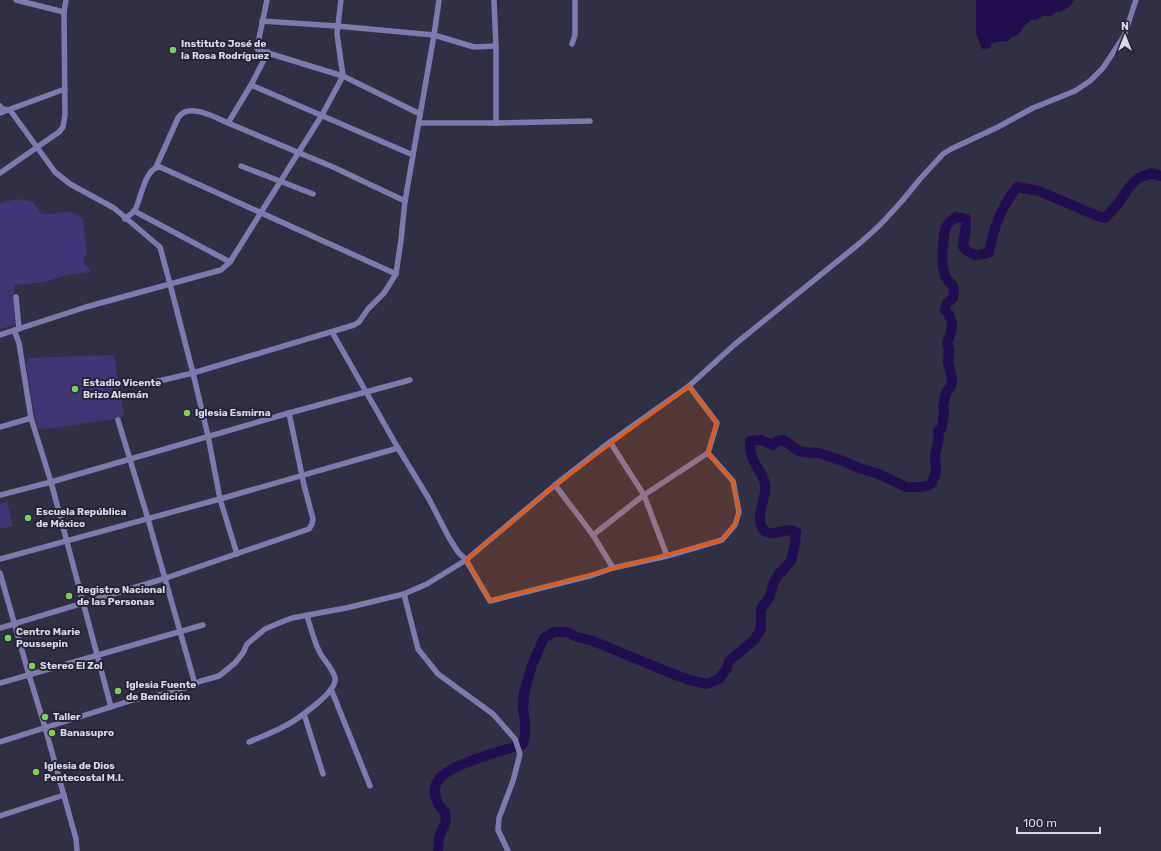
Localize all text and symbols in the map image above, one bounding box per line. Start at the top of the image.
north arrow [1105,16,1145,56]
text: N [1121,20,1129,33]
place label: Instituto José de la Rosa Rodríguez [181,38,270,62]
marker: Instituto José de la Rosa Rodríguez [168,45,178,55]
place label: Estadio Vicente Brizo Alemán [83,377,161,401]
marker: Estadio Vicente Brizo Alemán [70,384,80,394]
place label: Iglesia Esmirna [195,407,271,419]
marker: Iglesia Esmirna [182,408,192,418]
place label: Escuela República de México [36,506,126,530]
marker: Escuela República de México [23,513,33,523]
place label: Registro Nacional de las Personas [77,584,165,608]
marker: Registro Nacional de las Personas [64,591,74,601]
place label: Centro Marie Poussepin [16,626,80,650]
marker: Centro Marie Poussepin [3,633,13,643]
place label: Stereo El Zol [40,660,103,672]
marker: Stereo El Zol [27,661,37,671]
place label: Iglesia Fuente de Bendición [126,679,196,703]
marker: Iglesia Fuente de Bendición [113,686,123,696]
place label: Taller [53,711,81,723]
marker: Taller [40,712,50,722]
place label: Banasupro [60,727,114,739]
marker: Banasupro [47,728,57,738]
place label: Iglesia de Dios Pentecostal M.I. [44,760,124,784]
marker: Iglesia de Dios Pentecostal M.I. [31,767,41,777]
scale bar [1017,809,1100,835]
text: 100 m [1023,816,1057,830]

